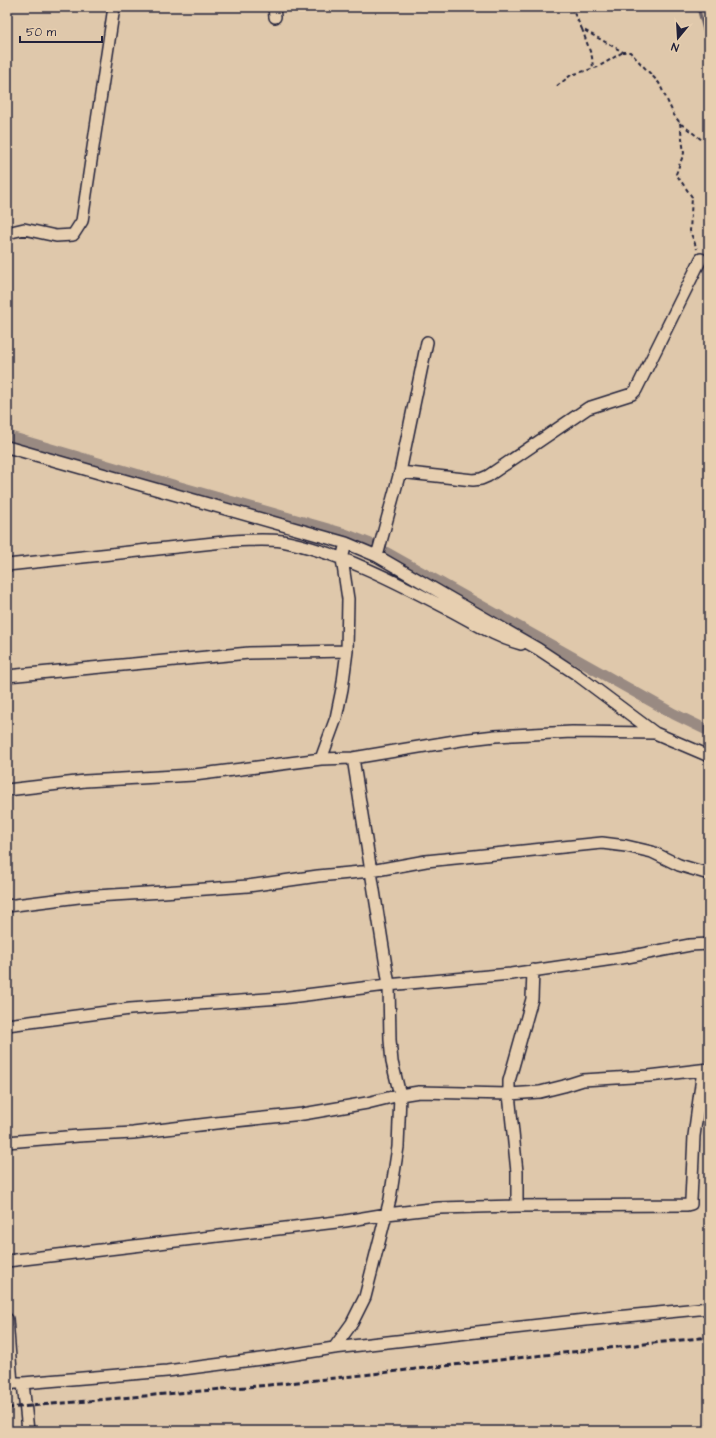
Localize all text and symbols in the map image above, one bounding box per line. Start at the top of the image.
scale bar [20,18,102,44]
north arrow [658,18,698,58]
text: 50 m [26,24,57,41]
text: N [669,39,681,55]

